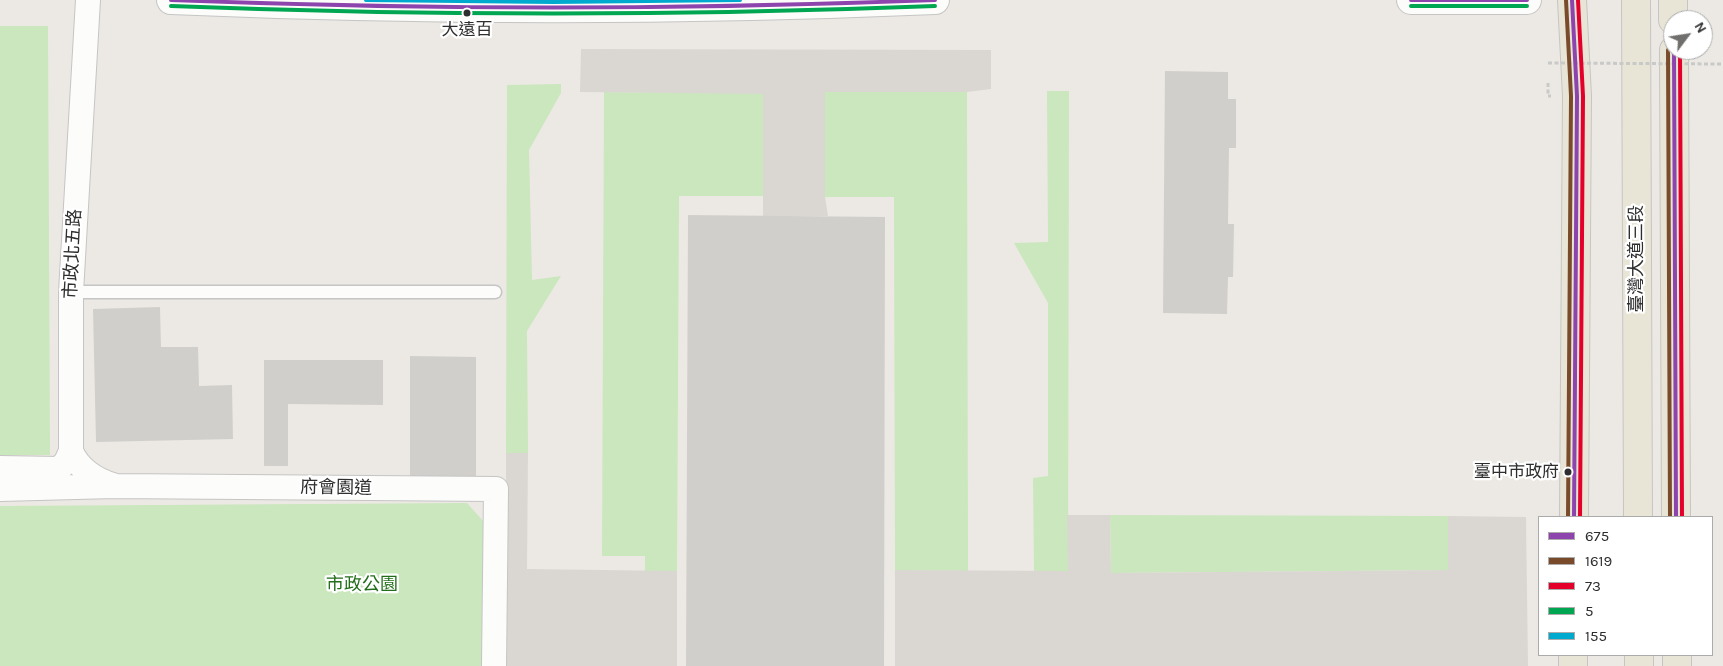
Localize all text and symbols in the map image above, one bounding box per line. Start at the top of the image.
marker: 大遠百 [462,8,472,18]
north arrow [1663,10,1713,60]
text: N [1691,19,1710,36]
place label: 大遠百 [442,20,492,40]
street label: 臺灣大道三段 [1626,205,1648,313]
street label: 市政北五路 [60,208,86,300]
place label: 臺中市政府 [1474,462,1559,482]
marker: 臺中市政府 [1563,467,1573,477]
street label: 府會園道 [300,477,372,499]
legend [1538,516,1713,656]
text: 675 [1585,527,1609,545]
text: 1619 [1585,552,1612,570]
park label: 市政公園 [326,574,398,596]
text: 73 [1585,577,1601,595]
text: 5 [1585,602,1593,620]
text: 155 [1585,627,1607,645]

